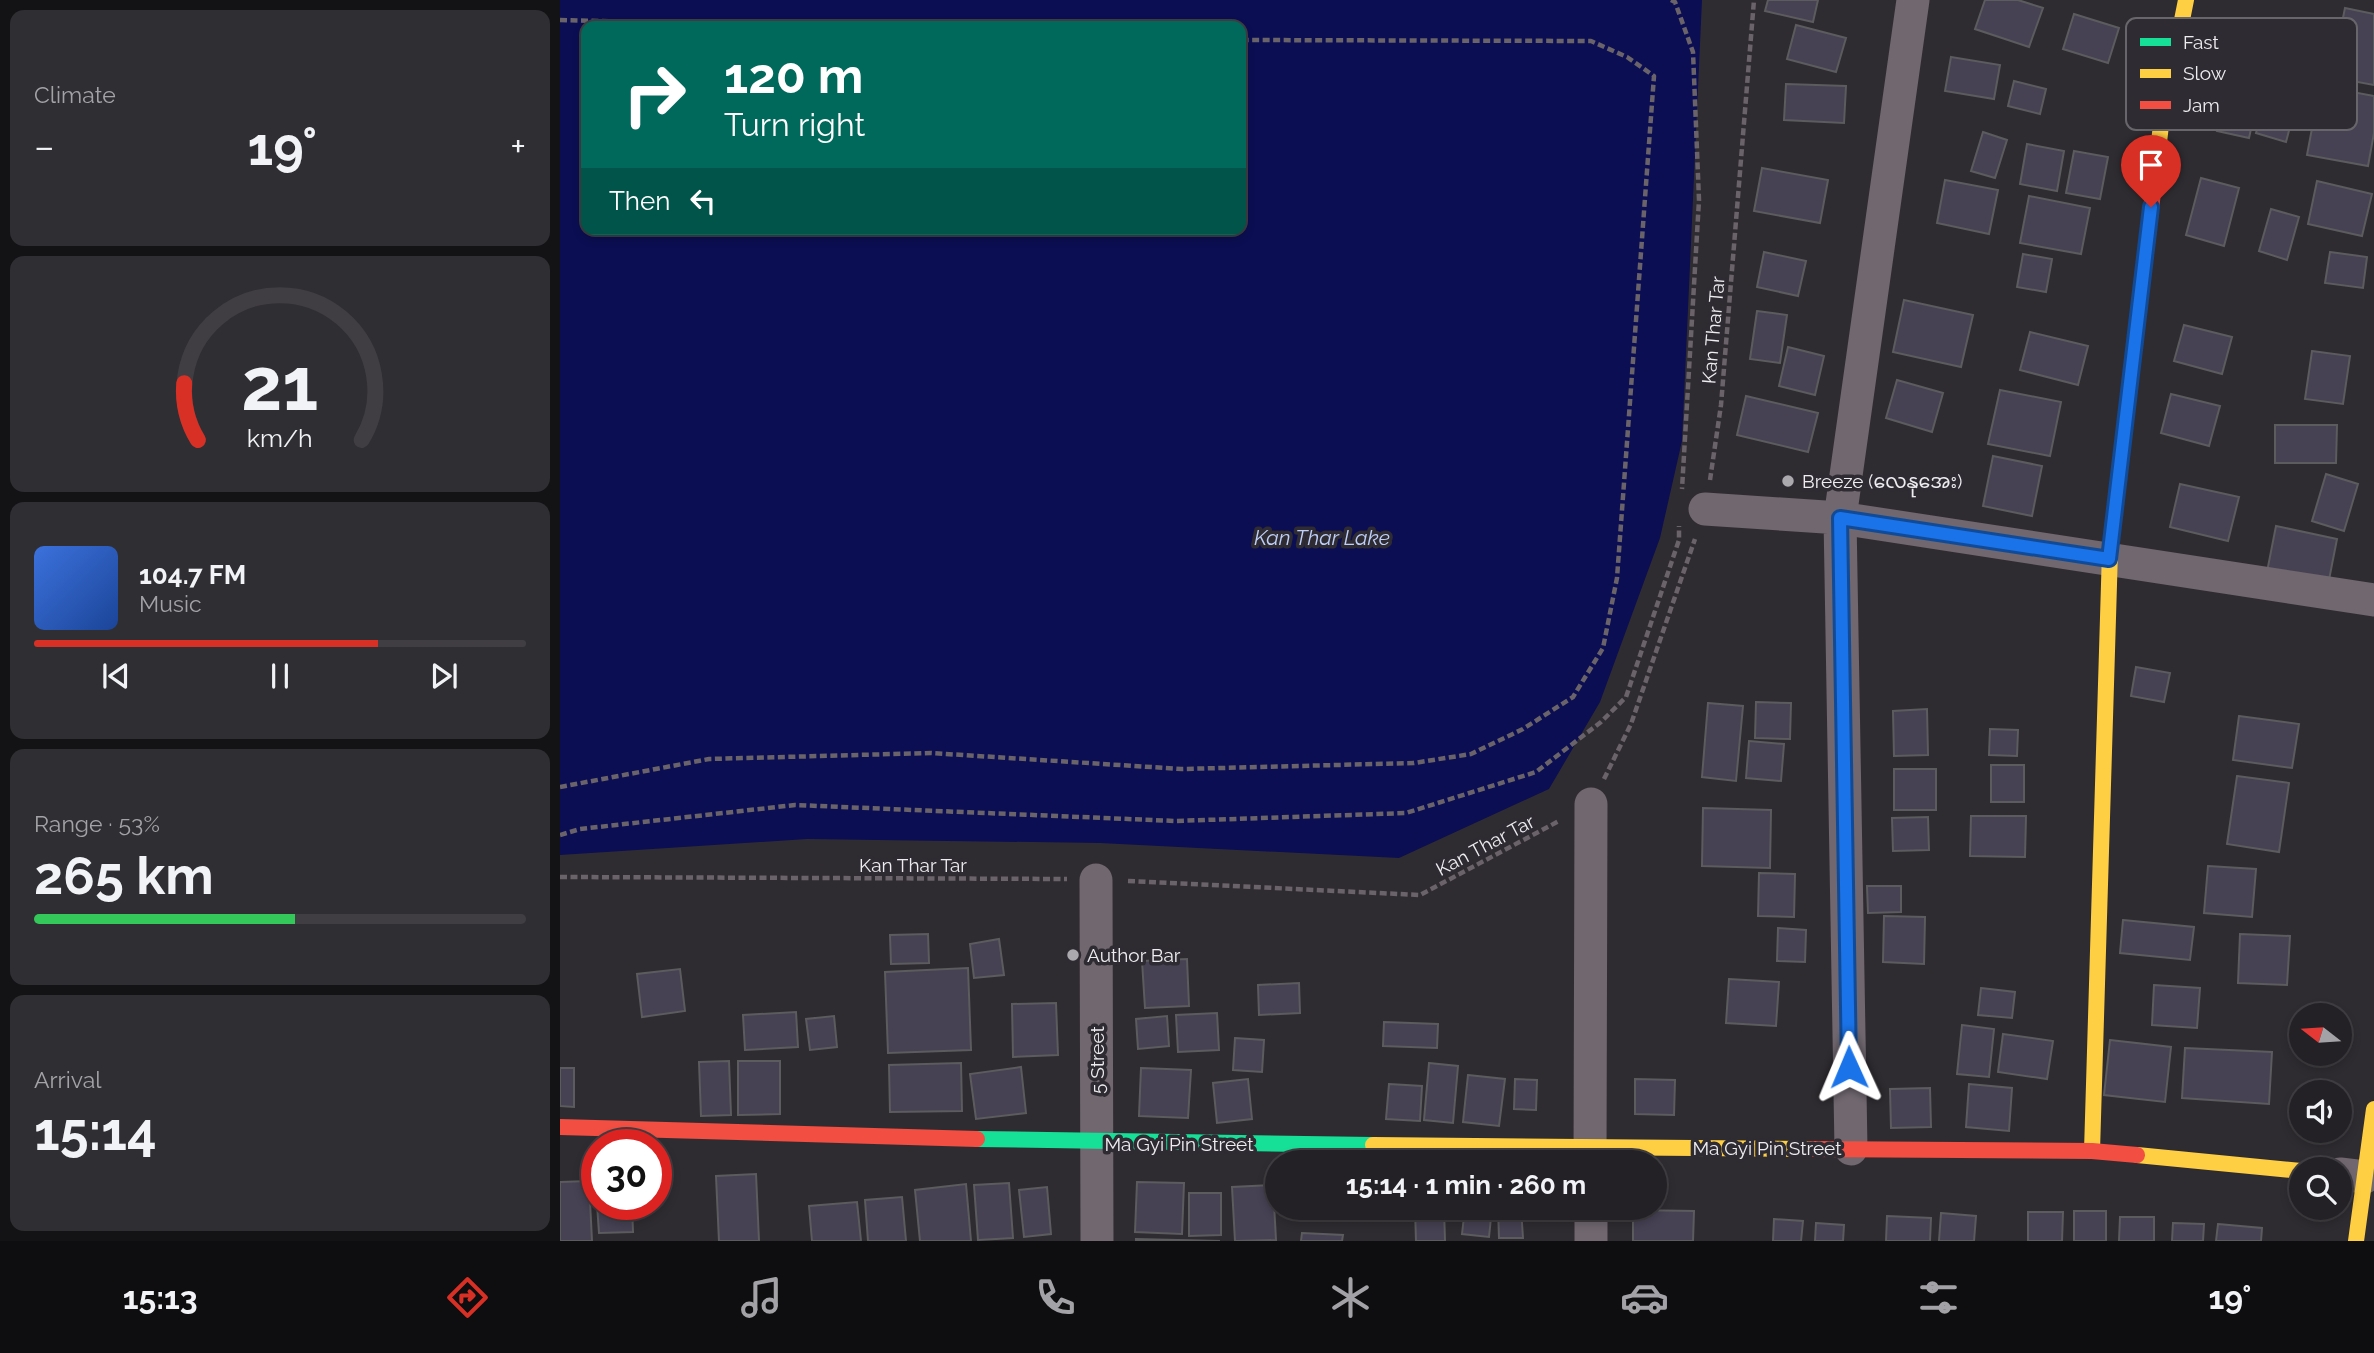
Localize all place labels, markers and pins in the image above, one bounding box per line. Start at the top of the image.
pin [2121,135,2181,207]
place label: Breeze (လေနုအေး) [1802,470,1962,498]
marker: Breeze (လေနုအေး) [1780,473,1796,489]
place label: Author Bar [1087,944,1181,966]
marker: Author Bar [1065,947,1081,963]

